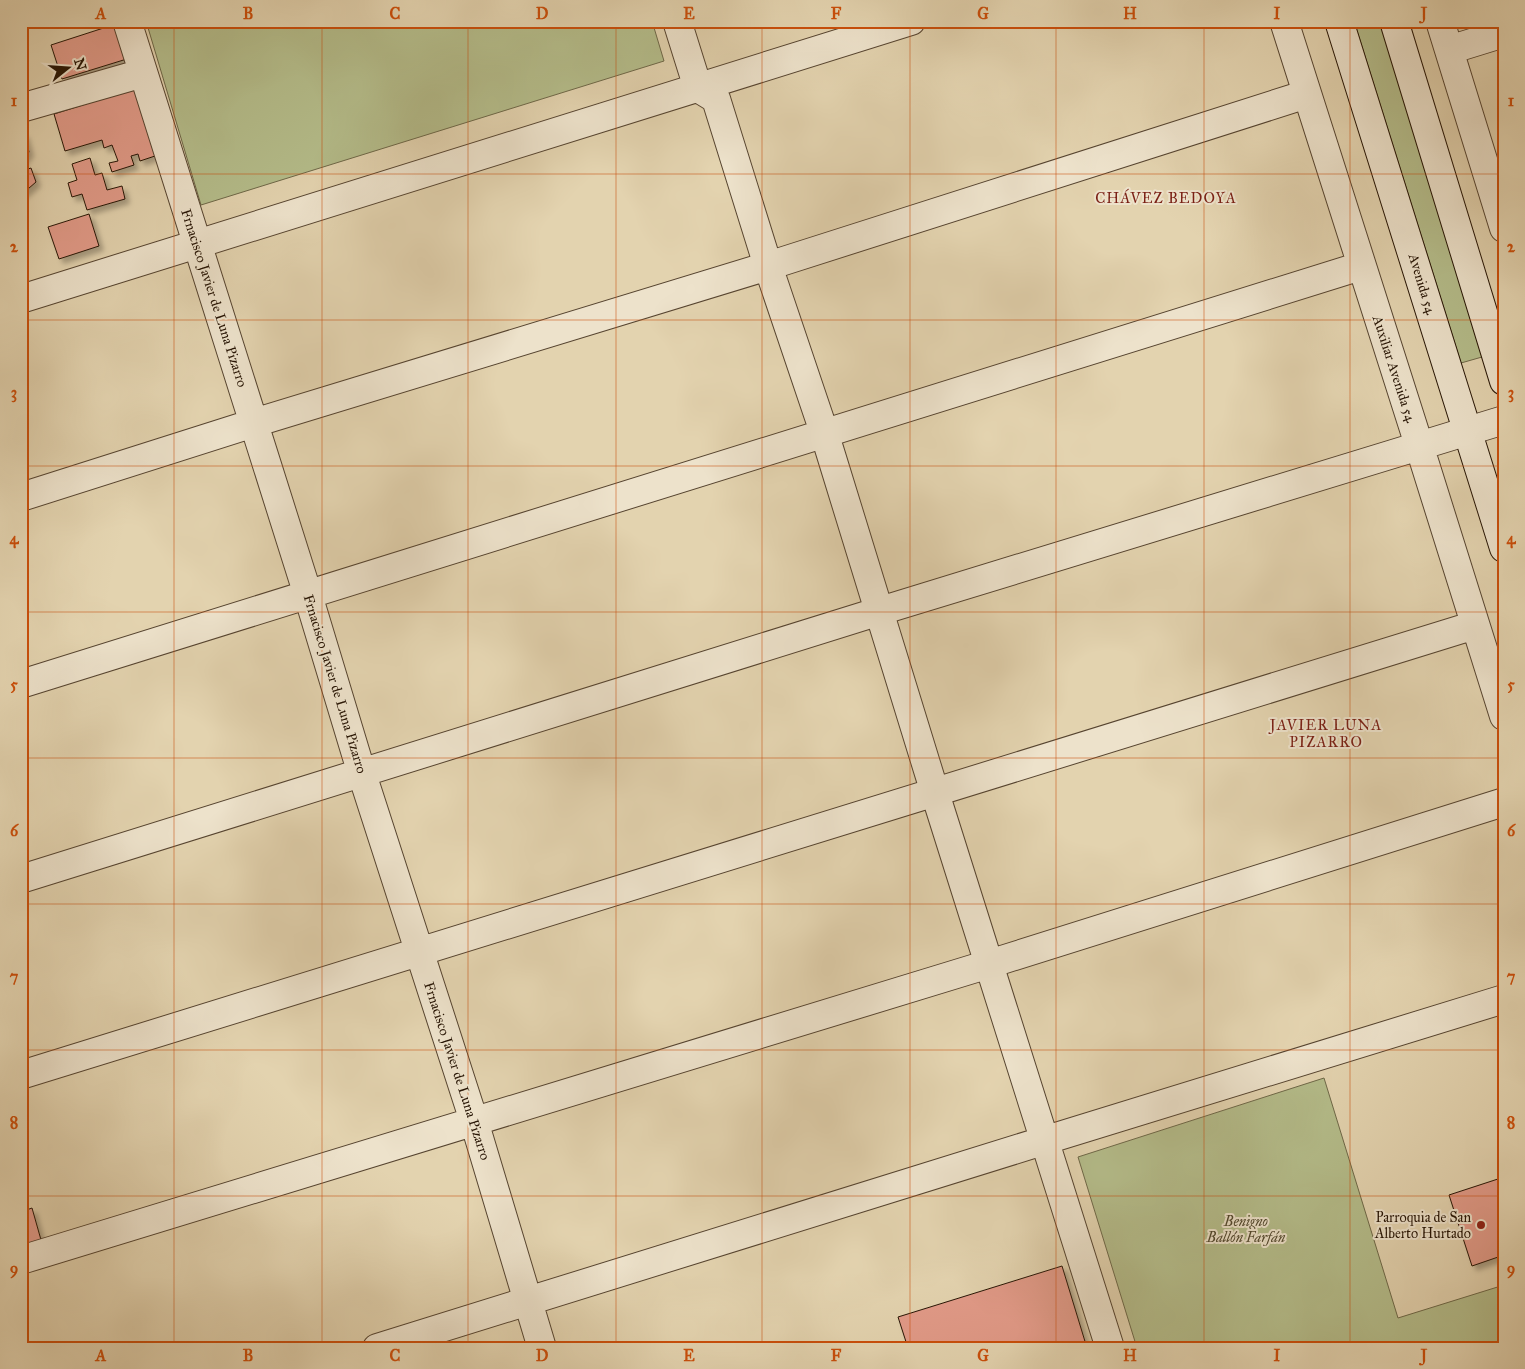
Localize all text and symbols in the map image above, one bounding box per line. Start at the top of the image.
text: A [95,4,107,23]
text: B [243,4,253,23]
text: C [390,4,401,23]
text: D [536,4,549,23]
text: E [683,4,695,23]
text: F [831,4,842,23]
text: G [977,4,989,23]
text: H [1123,4,1137,23]
text: I [1274,4,1281,23]
text: J [1419,4,1428,24]
north arrow [42,42,92,92]
text: N [70,56,90,73]
text: 1 [11,91,18,110]
text: 1 [1508,91,1515,110]
district label: CHÁVEZ BEDOYA [1095,188,1237,207]
street label: Frnacisco Javier de Luna Pizarro [176,207,251,390]
text: 2 [10,237,19,256]
text: 2 [1507,237,1516,256]
street label: Avenida 54 [1404,251,1440,318]
street label: Auxiliar Avenida 54 [1368,313,1420,426]
text: 3 [11,383,17,403]
text: 3 [1508,383,1514,403]
text: 4 [10,529,20,549]
text: 4 [1507,529,1517,549]
street label: Frnacisco Javier de Luna Pizarro [299,592,370,776]
text: 5 [10,675,18,694]
text: 5 [1507,675,1515,694]
district label: JAVIER LUNA PIZARRO [1268,716,1382,751]
text: 6 [10,821,19,840]
text: 6 [1507,821,1516,840]
text: 7 [10,967,19,986]
text: 7 [1507,967,1516,986]
street label: Frnacisco Javier de Luna Pizarro [419,980,494,1163]
text: 8 [10,1113,18,1132]
text: 8 [1507,1113,1515,1132]
place label: Parroquia de San Alberto Hurtado [1374,1209,1471,1242]
park label: Benigno Ballón Farfán [1206,1213,1286,1246]
marker: Parroquia de San Alberto Hurtado [1475,1219,1487,1231]
text: 9 [10,1259,18,1279]
text: 9 [1507,1259,1515,1279]
text: A [95,1346,107,1365]
text: B [243,1346,253,1365]
text: C [390,1346,401,1365]
text: D [536,1346,549,1365]
text: E [683,1346,695,1365]
text: F [831,1346,842,1365]
text: G [977,1346,989,1365]
text: H [1123,1346,1137,1365]
text: I [1274,1346,1281,1365]
text: J [1419,1346,1428,1366]

